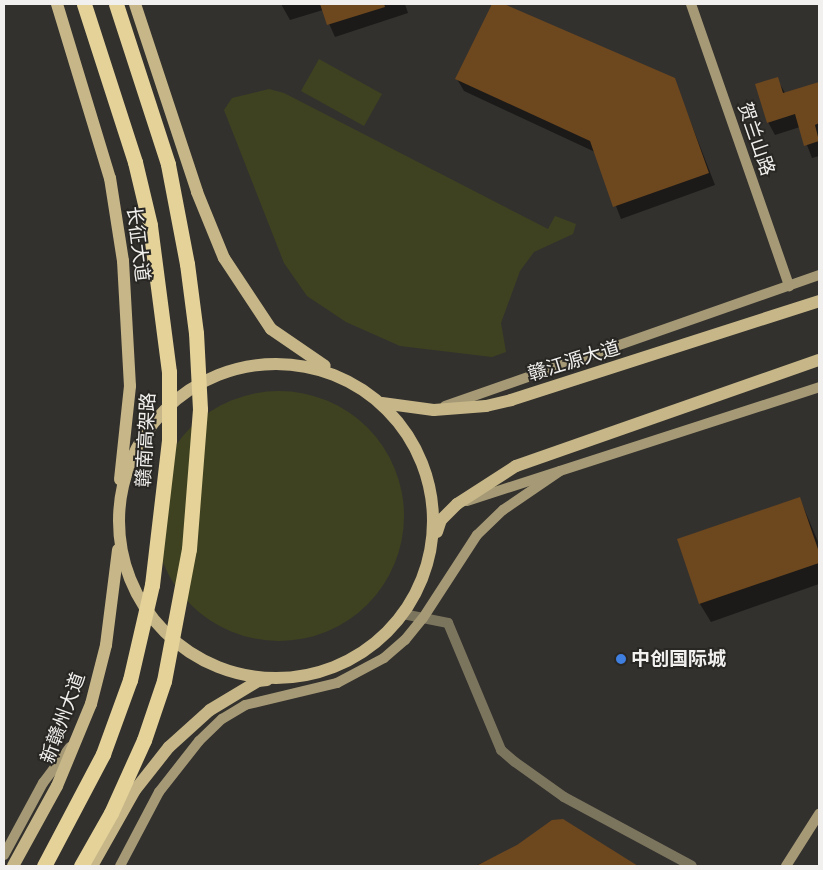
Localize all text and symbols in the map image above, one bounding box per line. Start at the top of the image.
street label: 贺兰山路 [733,99,779,179]
street label: 长征大道 [122,205,154,283]
street label: 赣江源大道 [525,336,623,386]
street label: 赣南高架路 [132,392,160,488]
place label: 中创国际城 [631,648,726,670]
marker: 中创国际城 [615,653,627,665]
street label: 新赣州大道 [36,669,90,767]

